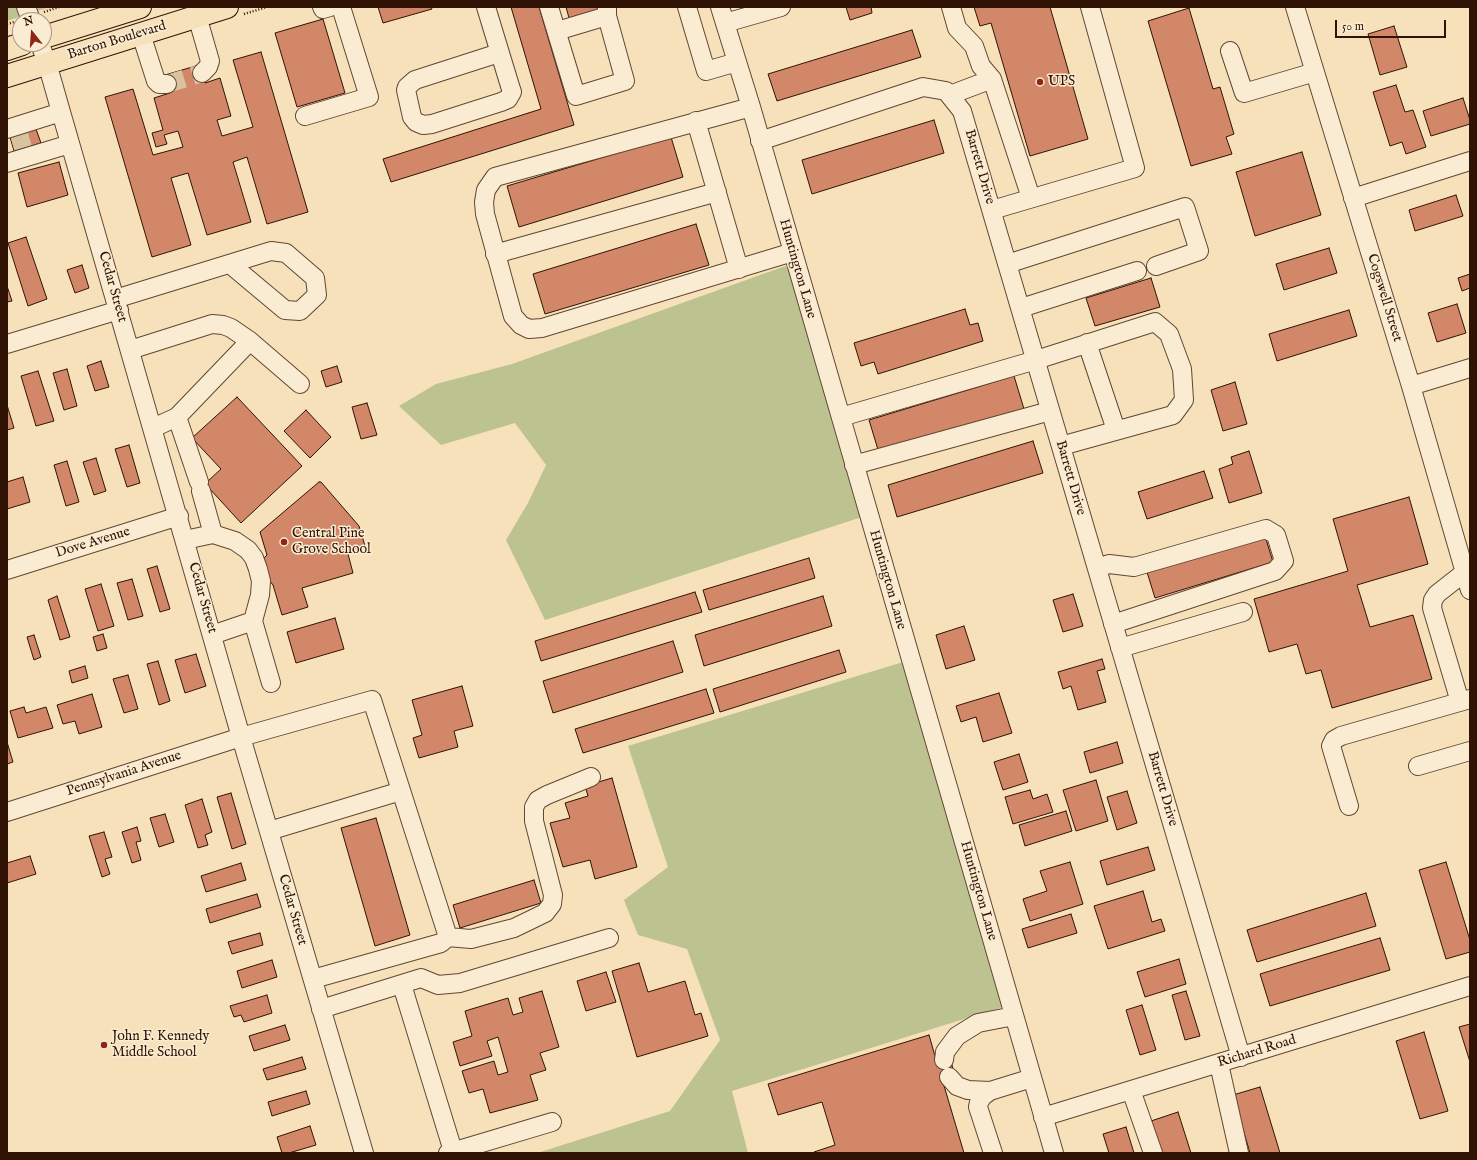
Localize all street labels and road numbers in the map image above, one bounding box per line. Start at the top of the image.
street label: Barton Boulevard [66,18,168,64]
street label: Barrett Drive [960,128,998,206]
street label: Huntington Lane [775,217,819,321]
street label: Cedar Street [94,250,130,324]
street label: Cogswell Street [1363,252,1405,344]
street label: Barrett Drive [1051,439,1089,517]
street label: Dove Avenue [54,524,132,562]
street label: Huntington Lane [865,528,909,632]
street label: Cedar Street [184,561,220,635]
street label: Pennsylvania Avenue [64,747,184,801]
street label: Barrett Drive [1143,750,1181,828]
street label: Huntington Lane [956,839,1000,943]
street label: Cedar Street [274,873,310,947]
street label: Richard Road [1216,1032,1298,1072]

